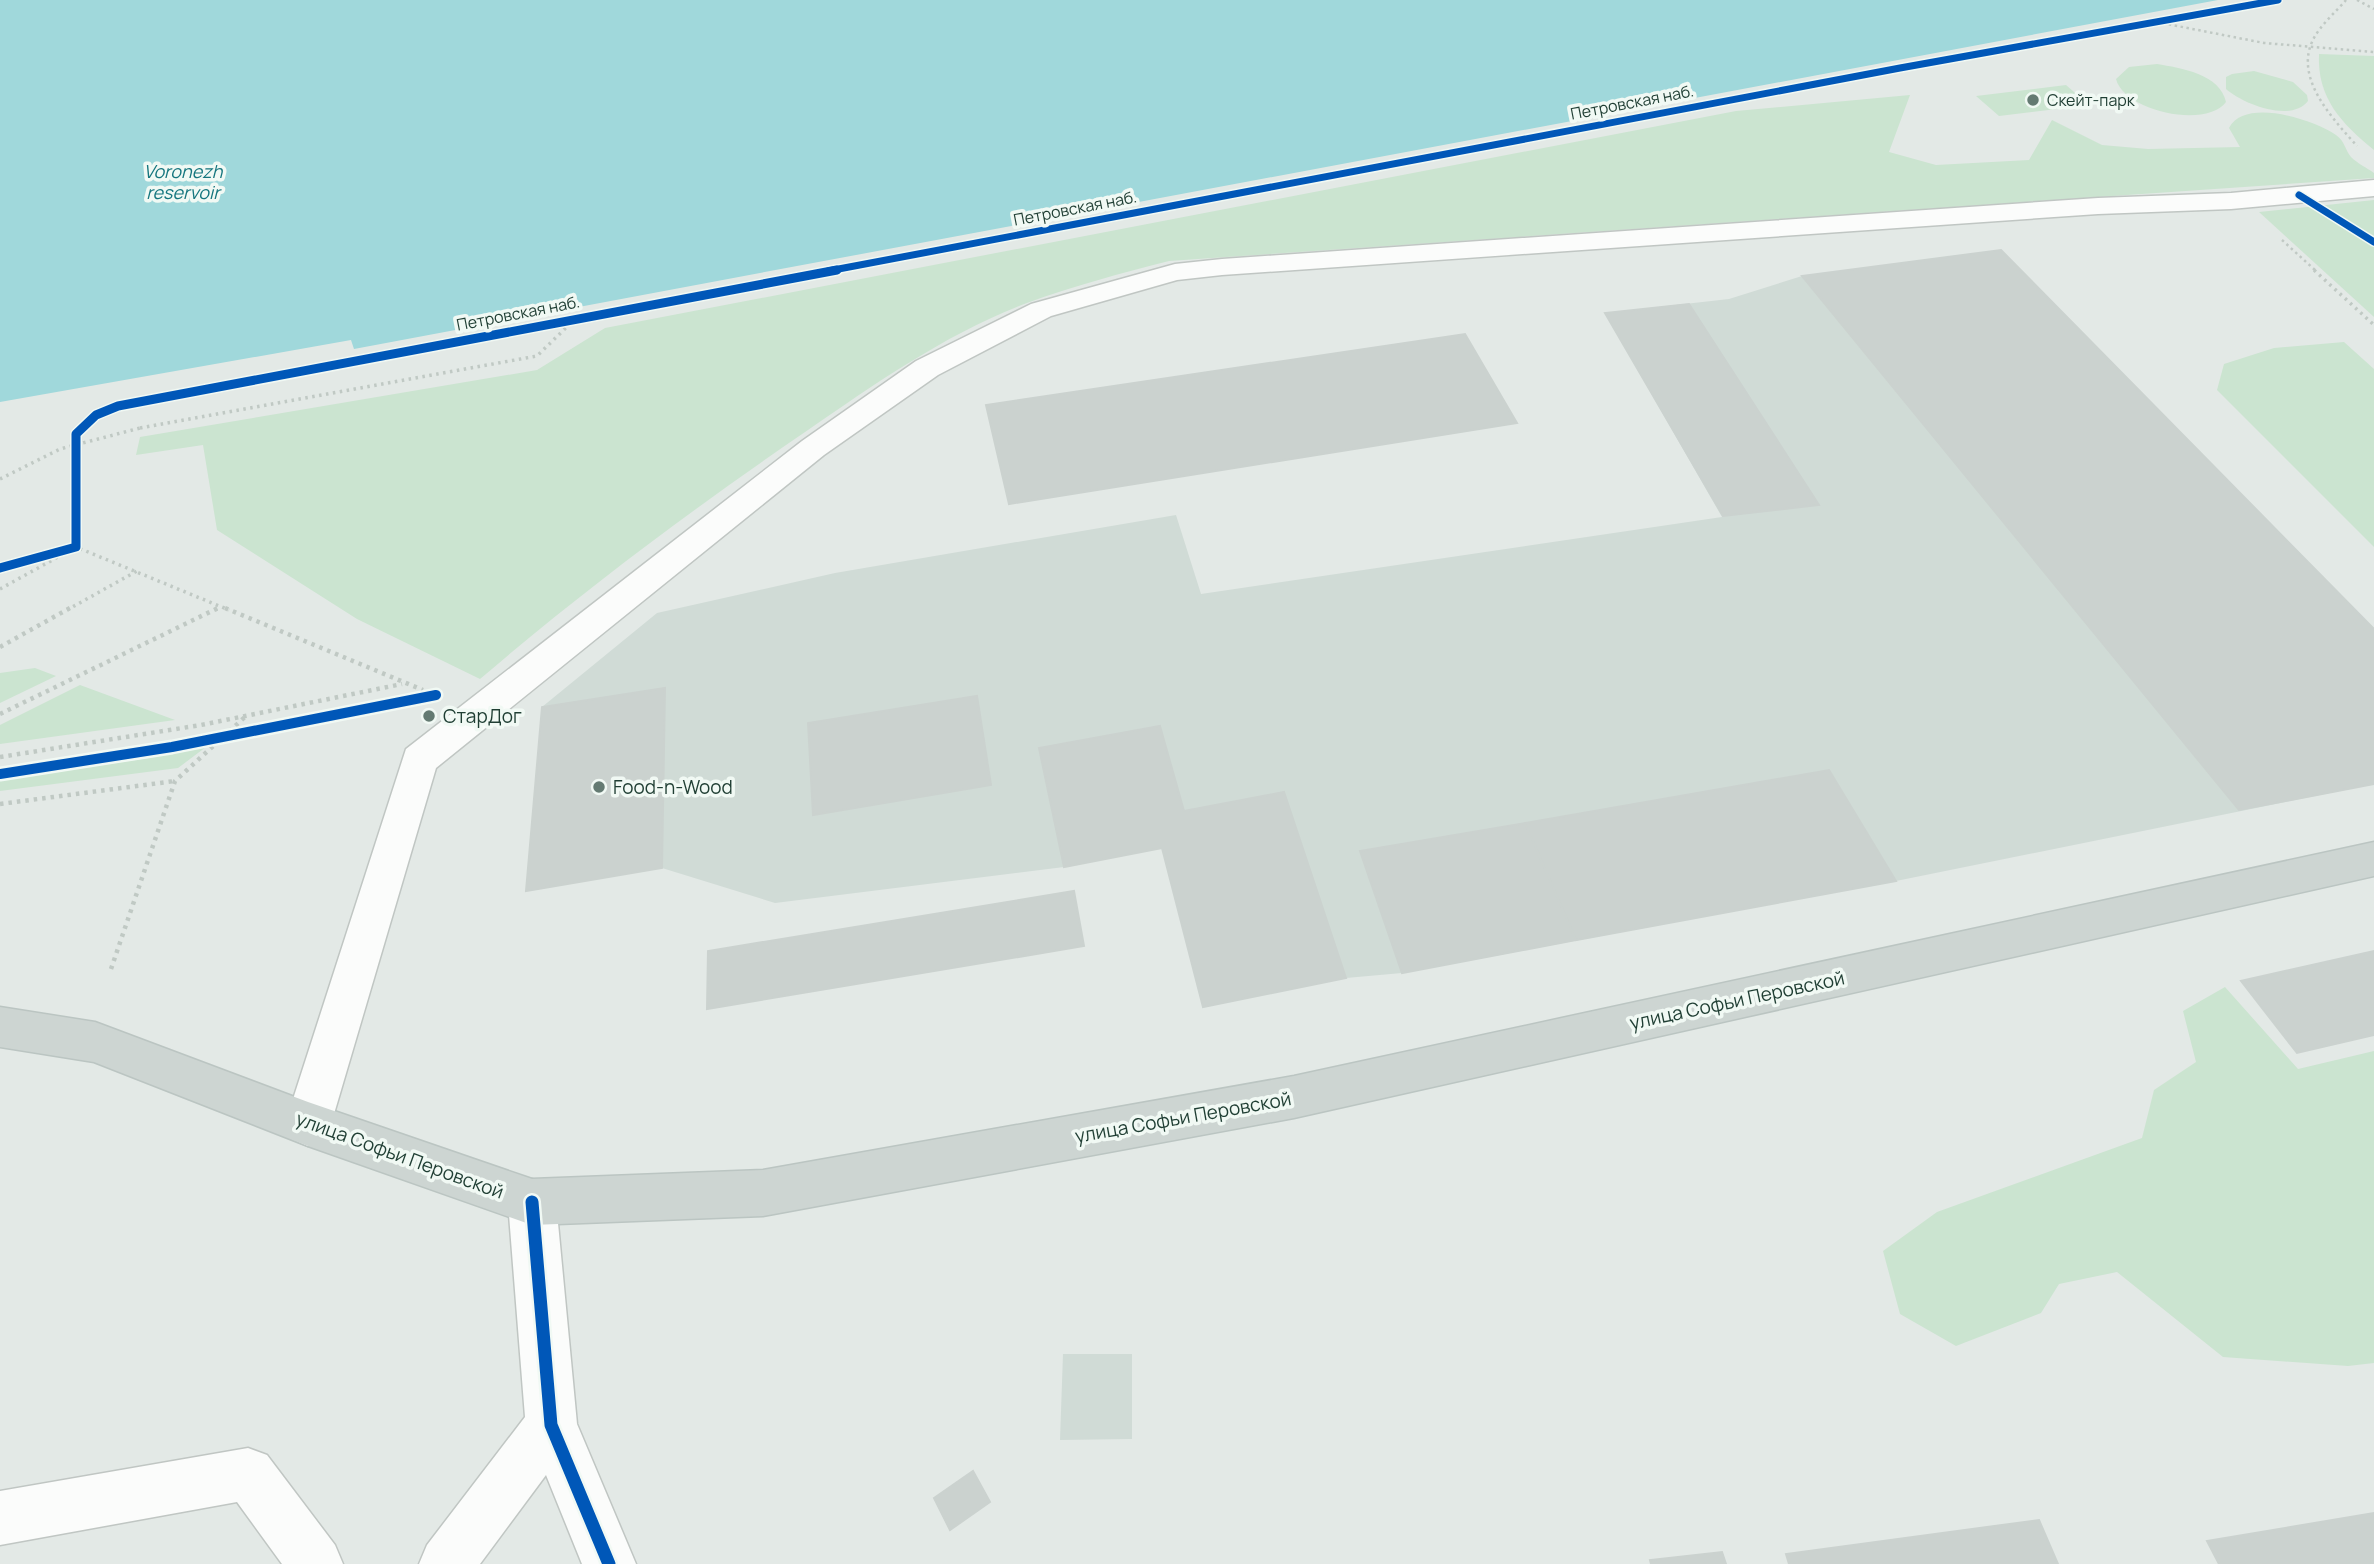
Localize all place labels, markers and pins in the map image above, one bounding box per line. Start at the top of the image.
place label: Скейт-парк [2047,89,2136,111]
marker: Скейт-парк [2025,92,2041,108]
place label: СтарДог [443,703,522,729]
marker: СтарДог [421,708,437,724]
place label: Food-n-Wood [613,774,733,800]
marker: Food-n-Wood [591,779,607,795]

